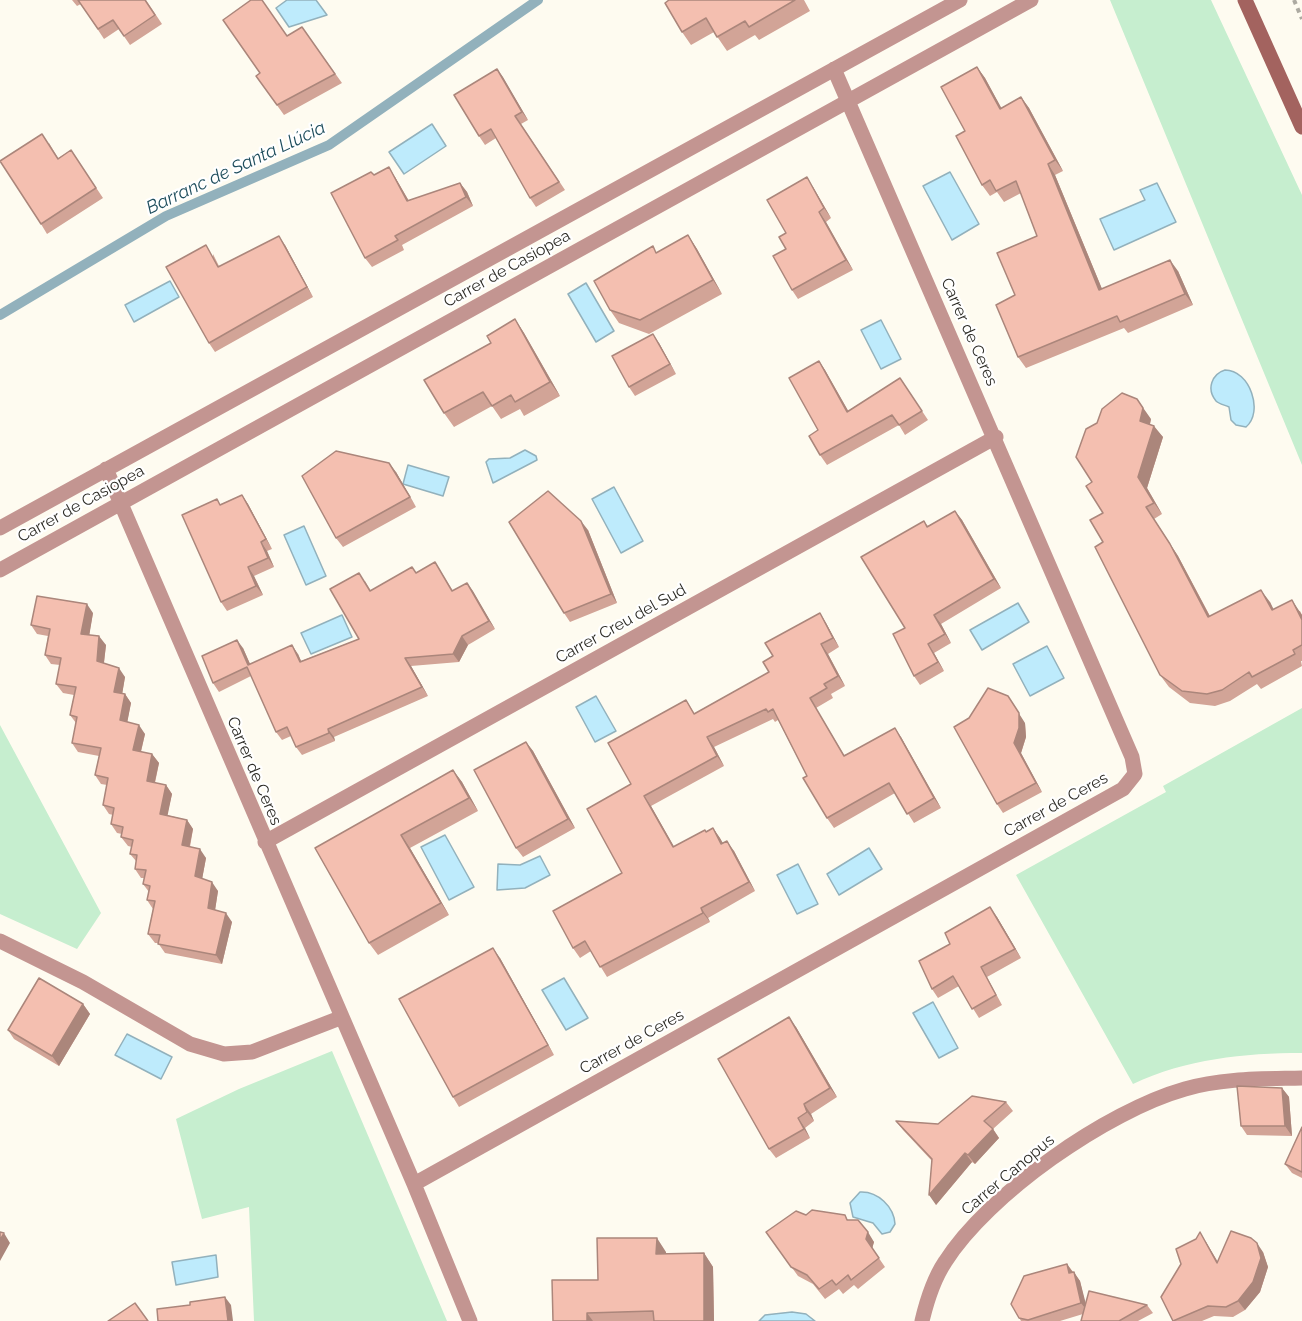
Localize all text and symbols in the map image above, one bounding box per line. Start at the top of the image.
water label: Barranc de Santa Llúcia [143,117,329,219]
street label: Carrer de Casiopea [440,226,574,312]
street label: Carrer de Ceres [937,275,1001,389]
street label: Carrer de Casiopea [14,461,148,547]
street label: Carrer Creu del Sud [552,580,690,668]
street label: Carrer de Ceres [222,714,286,828]
street label: Carrer de Ceres [1001,768,1111,842]
street label: Carrer de Ceres [577,1005,687,1079]
street label: Carrer Canopus [958,1131,1058,1219]

